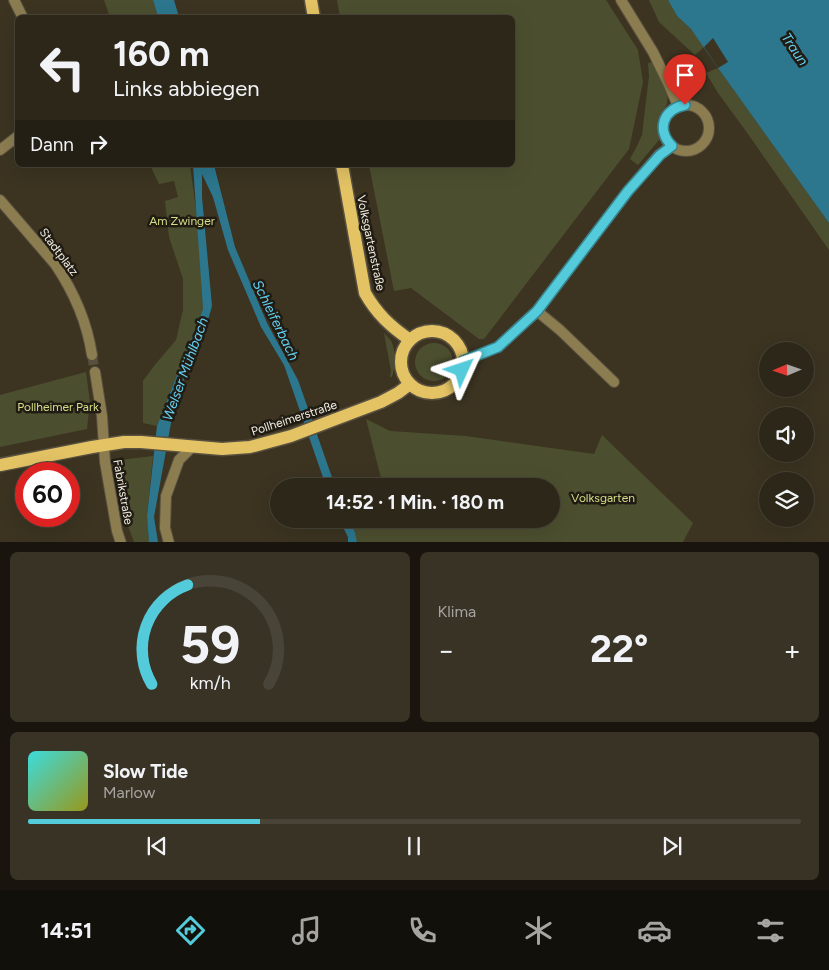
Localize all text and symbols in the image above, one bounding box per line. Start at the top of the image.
water label: Traun [778,30,812,69]
text: 160 m [113,33,210,75]
icon: left [30,35,95,100]
pin [664,54,706,105]
icon: arrive [671,61,699,89]
text: Links abbiegen [113,75,260,102]
icon: right [84,130,112,158]
text: Dann [30,133,74,156]
street label: Volksgartenstraße [354,194,388,293]
park label: Am Zwinger [149,214,215,228]
street label: Stadtplatz [37,225,81,279]
water label: Schleiferbach [249,277,302,363]
water label: Welser Mühlbach [159,315,212,423]
north arrow [759,342,814,398]
map controls [759,342,814,527]
position arrow [435,343,487,395]
street label: Pollheimerstraße [249,397,339,438]
park label: Pollheimer Park [17,400,99,414]
button: sound [759,407,814,462]
street label: Fabrikstraße [110,458,136,526]
speed limit sign: 60 [15,462,80,527]
button: layers [759,472,814,527]
text: 14:52 · 1 Min. · 180 m [326,491,504,514]
park label: Volksgarten [571,491,635,505]
text: Klima [438,602,476,621]
text: 59 [180,614,240,676]
text: 22° [590,626,648,672]
text: − [438,633,455,667]
text: + [784,633,801,667]
text: km/h [189,672,230,693]
text: Slow Tide [103,760,188,783]
text: Marlow [103,783,155,802]
icon: previous [143,832,171,860]
icon: pause [400,832,428,860]
icon: next [658,832,686,860]
icon: directions [173,913,208,948]
icon: music [289,913,324,948]
icon: phone [405,913,440,948]
icon: climate [521,913,556,948]
icon: car [637,913,672,948]
icon: filters [753,913,788,948]
text: 14:51 [41,917,92,944]

